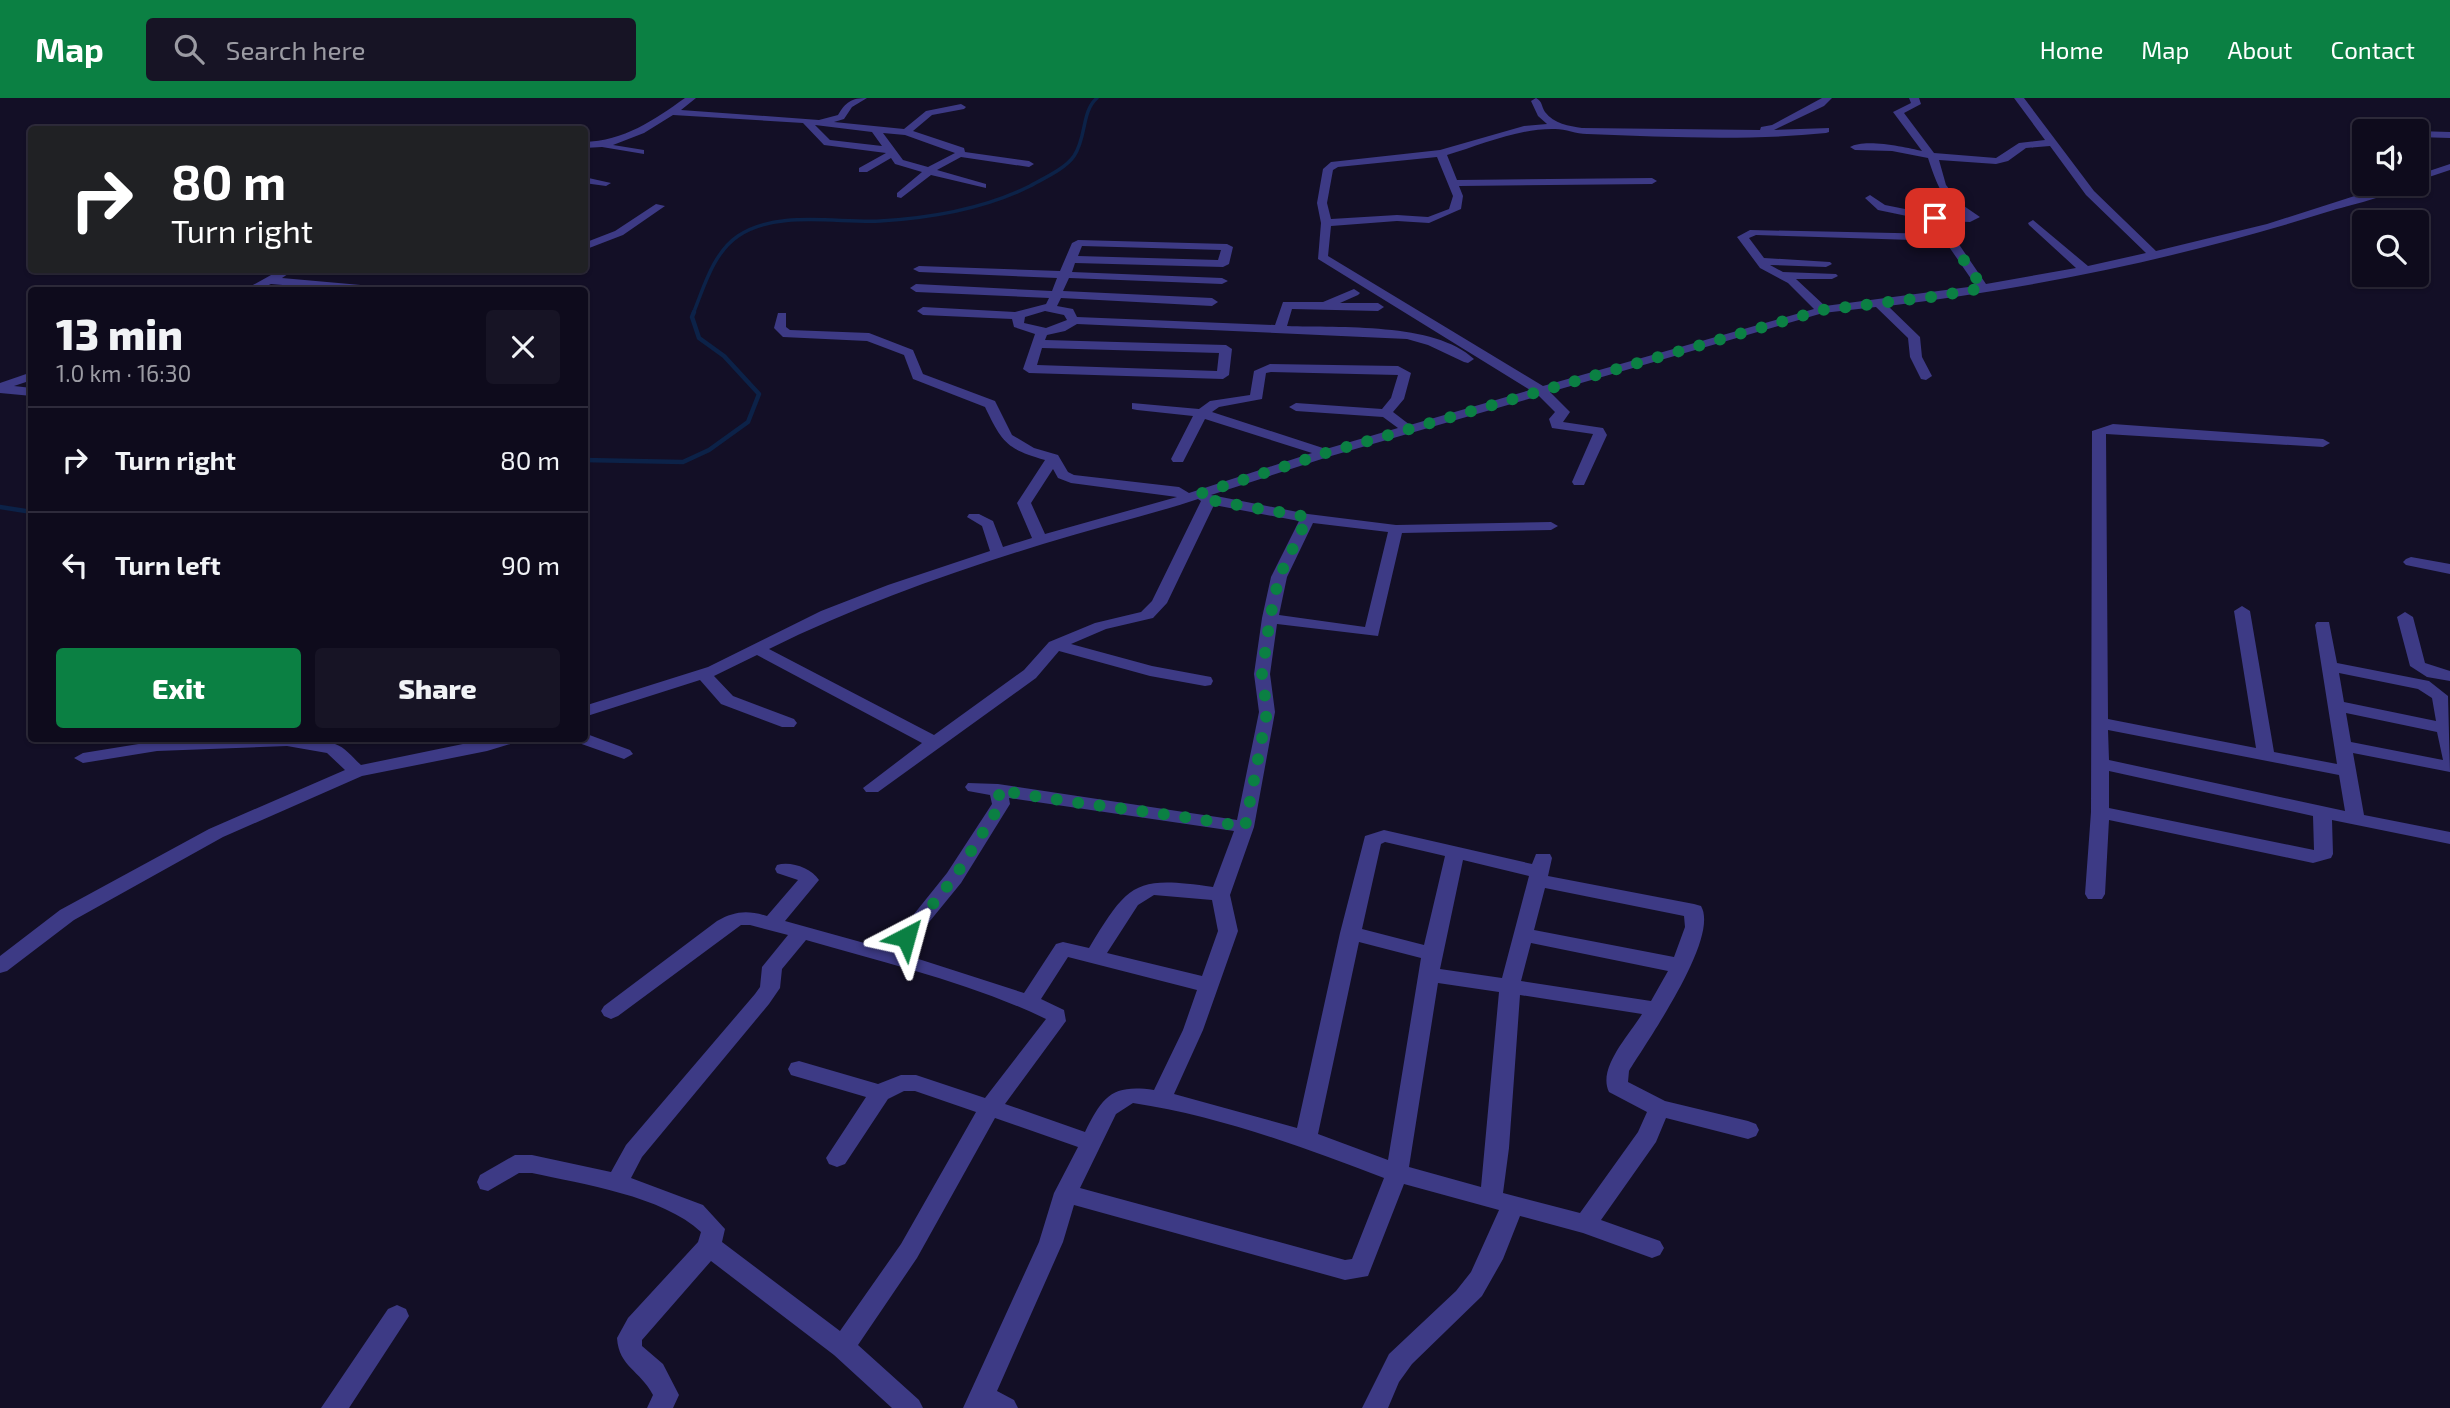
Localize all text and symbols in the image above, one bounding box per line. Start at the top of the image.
search box [146,18,636,81]
text: Map [35,29,104,69]
icon: search [170,30,208,68]
text: Search here [226,34,365,65]
text: Home [2040,35,2103,64]
text: Map [2141,35,2189,64]
text: About [2227,35,2293,64]
text: Contact [2331,35,2415,64]
map controls [2352,119,2429,287]
button: sound [2352,119,2429,196]
text: 80 m [171,151,286,210]
icon: right [56,154,147,245]
pin [1905,188,1965,248]
icon: arrive [1916,199,1954,237]
button: search [2352,210,2429,287]
text: Turn right [171,211,313,249]
text: 13 min [56,308,183,358]
button: close [486,310,560,384]
text: 1.0 km · 16:30 [56,359,191,387]
icon: right [56,441,94,479]
text: Turn right [115,444,236,475]
text: 80 m [500,444,560,475]
icon: left [56,546,94,584]
text: Turn left [115,549,221,580]
text: 90 m [501,549,560,580]
button: Exit [56,648,301,728]
button: Share [315,648,560,728]
position arrow [869,900,943,974]

